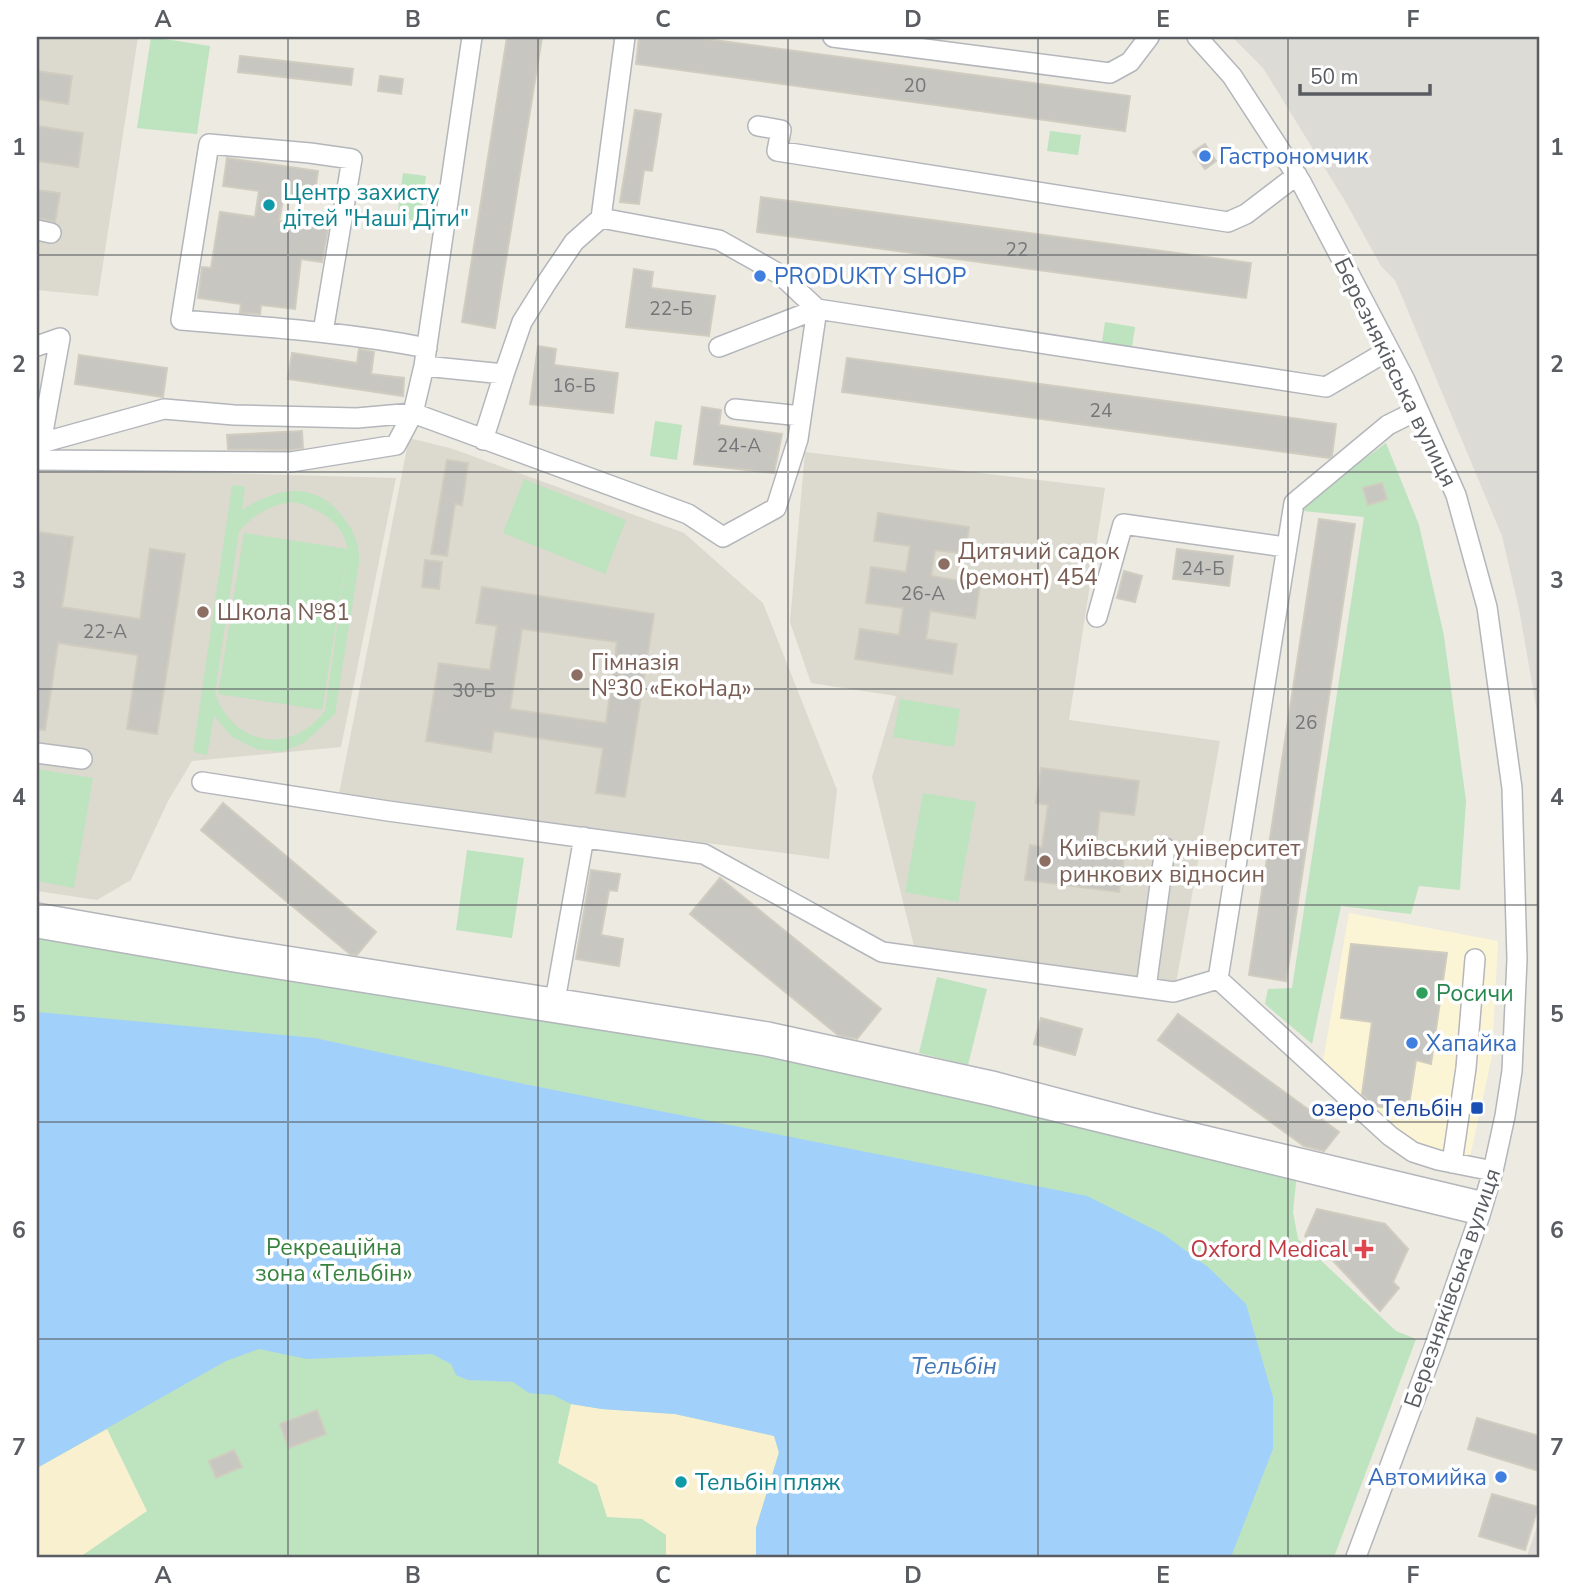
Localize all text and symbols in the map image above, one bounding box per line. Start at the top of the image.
text: A [154,4,172,35]
text: B [405,4,421,35]
text: C [655,4,671,35]
text: D [904,4,922,35]
text: E [1156,4,1170,35]
text: F [1407,4,1420,35]
scale bar [1300,52,1429,96]
text: 50 m [1310,63,1359,91]
house number: 20 [904,73,926,99]
text: 1 [12,132,26,163]
text: 1 [1550,132,1564,163]
place label: Гастрономчик [1219,141,1369,172]
marker: Гастрономчик [1197,148,1213,164]
place label: Центр захисту дітей "Наші Діти" [283,177,469,234]
marker: Центр захисту дітей "Наші Діти" [261,197,277,213]
house number: 22 [1006,237,1028,263]
street label: Березняківська вулиця [1326,252,1465,492]
place label: PRODUKTY SHOP [774,261,966,292]
marker: PRODUKTY SHOP [752,268,768,284]
house number: 22-Б [649,296,693,322]
text: 2 [12,349,26,380]
text: 2 [1550,349,1564,380]
house number: 16-Б [552,373,596,399]
house number: 24 [1090,398,1112,424]
house number: 24-А [717,433,761,459]
place label: Дитячий садок (ремонт) 454 [958,536,1120,593]
marker: Дитячий садок (ремонт) 454 [936,556,952,572]
house number: 24-Б [1181,556,1225,582]
text: 3 [12,565,26,596]
text: 3 [1550,565,1564,596]
house number: 26-А [901,581,945,607]
place label: Школа №81 [217,597,350,628]
marker: Школа №81 [195,604,211,620]
house number: 22-А [83,619,127,645]
place label: Гімназія №30 «ЕкоНад» [591,647,752,704]
marker: Гімназія №30 «ЕкоНад» [569,667,585,683]
house number: 30-Б [452,678,496,704]
house number: 26 [1295,710,1317,736]
text: 4 [12,782,26,813]
text: 4 [1550,782,1564,813]
place label: Київський університет ринкових відносин [1059,833,1301,890]
marker: Київський університет ринкових відносин [1037,853,1053,869]
place label: Росичи [1436,978,1514,1009]
marker: Росичи [1414,985,1430,1001]
text: 5 [12,999,26,1030]
text: 5 [1550,999,1564,1030]
place label: Хапайка [1426,1028,1517,1059]
marker: Хапайка [1404,1035,1420,1051]
place label: озеро Тельбін [1311,1093,1463,1124]
marker: озеро Тельбін [1469,1100,1485,1116]
street label: Березняківська вулиця [1397,1164,1508,1412]
text: 6 [12,1215,26,1246]
text: 6 [1550,1215,1564,1246]
park label: Рекреаційна зона «Тельбін» [255,1232,413,1289]
place label: Oxford Medical [1191,1234,1348,1265]
marker: Oxford Medical [1354,1239,1374,1259]
water label: Тельбін [911,1350,997,1382]
text: 7 [12,1432,26,1463]
text: 7 [1550,1432,1564,1463]
place label: Автомийка [1368,1462,1487,1493]
place label: Тельбін пляж [695,1467,841,1498]
marker: Автомийка [1493,1469,1509,1485]
marker: Тельбін пляж [673,1474,689,1490]
text: A [154,1560,172,1591]
text: B [405,1560,421,1591]
text: C [655,1560,671,1591]
text: D [904,1560,922,1591]
text: E [1156,1560,1170,1591]
text: F [1407,1560,1420,1591]

